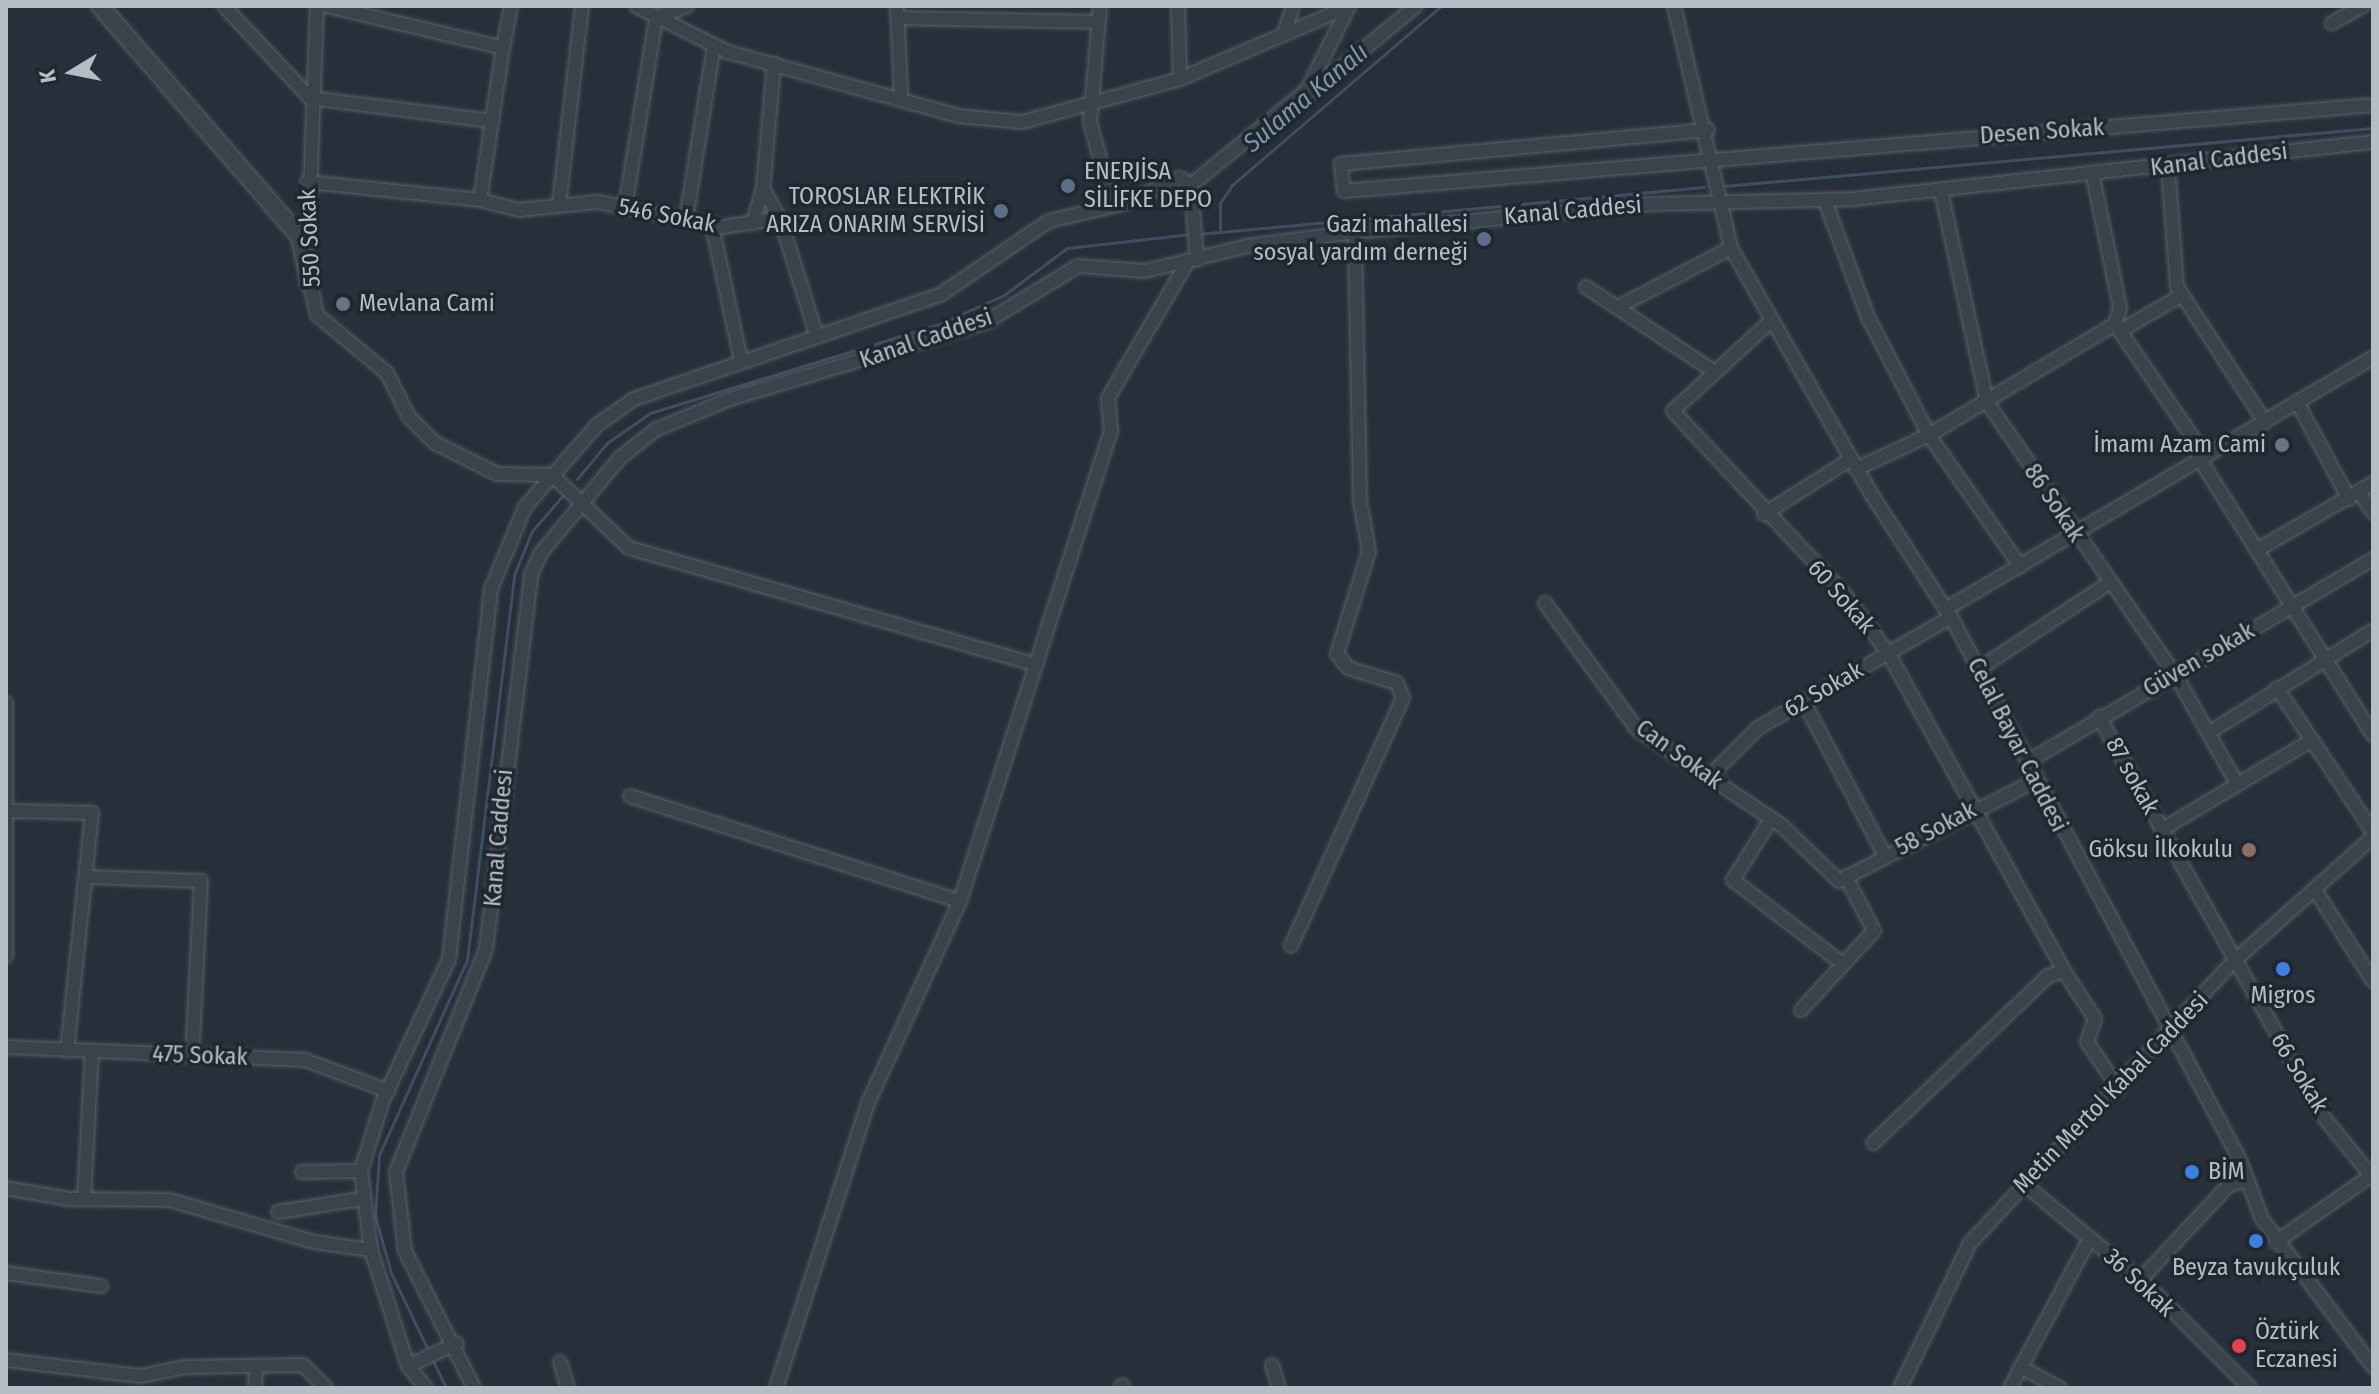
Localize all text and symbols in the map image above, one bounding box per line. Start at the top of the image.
north arrow [32,32,112,112]
water label: Sulama Kanalı [1237,37,1375,159]
text: K [33,68,62,85]
street label: Desen Sokak [1979,113,2105,151]
street label: Kanal Caddesi [2149,137,2289,183]
place label: ENERJİSA SİLİFKE DEPO [1084,158,1212,214]
marker: ENERJİSA SİLİFKE DEPO [1059,177,1077,195]
place label: TOROSLAR ELEKTRİK ARIZA ONARIM SERVİSİ [766,183,985,239]
street label: 550 Sokak [293,188,327,288]
street label: Kanal Caddesi [1503,191,1643,231]
street label: 546 Sokak [616,192,718,240]
marker: TOROSLAR ELEKTRİK ARIZA ONARIM SERVİSİ [992,202,1010,220]
place label: Gazi mahallesi sosyal yardım derneği [1254,211,1468,267]
marker: Gazi mahallesi sosyal yardım derneği [1475,230,1493,248]
place label: Mevlana Cami [359,290,495,318]
marker: Mevlana Cami [334,295,352,313]
street label: Kanal Caddesi [856,303,996,375]
place label: İmamı Azam Cami [2093,431,2266,459]
marker: İmamı Azam Cami [2273,436,2291,454]
street label: 86 Sokak [2018,459,2090,547]
street label: 60 Sokak [1801,554,1881,640]
street label: Güven sokak [2138,617,2260,703]
street label: Celal Bayar Caddesi [1961,653,2073,837]
street label: 62 Sokak [1779,656,1869,724]
street label: Can Sokak [1630,714,1728,796]
street label: 87 sokak [2099,732,2165,820]
street label: Kanal Caddesi [479,768,519,908]
street label: 58 Sokak [1891,796,1981,862]
place label: Göksu İlkokulu [2088,836,2233,864]
marker: Göksu İlkokulu [2240,841,2258,859]
marker: Migros [2274,960,2292,978]
place label: Migros [2251,982,2315,1010]
street label: Metin Mertol Kabal Caddesi [2007,986,2215,1200]
street label: 66 Sokak [2264,1028,2334,1118]
street label: 475 Sokak [152,1040,248,1072]
place label: BİM [2208,1158,2244,1186]
marker: BİM [2183,1163,2201,1181]
marker: Beyza tavukçuluk [2247,1232,2265,1250]
street label: 36 Sokak [2097,1243,2181,1323]
place label: Beyza tavukçuluk [2172,1254,2340,1282]
place label: Öztürk Eczanesi [2255,1318,2338,1374]
marker: Öztürk Eczanesi [2230,1337,2248,1355]

